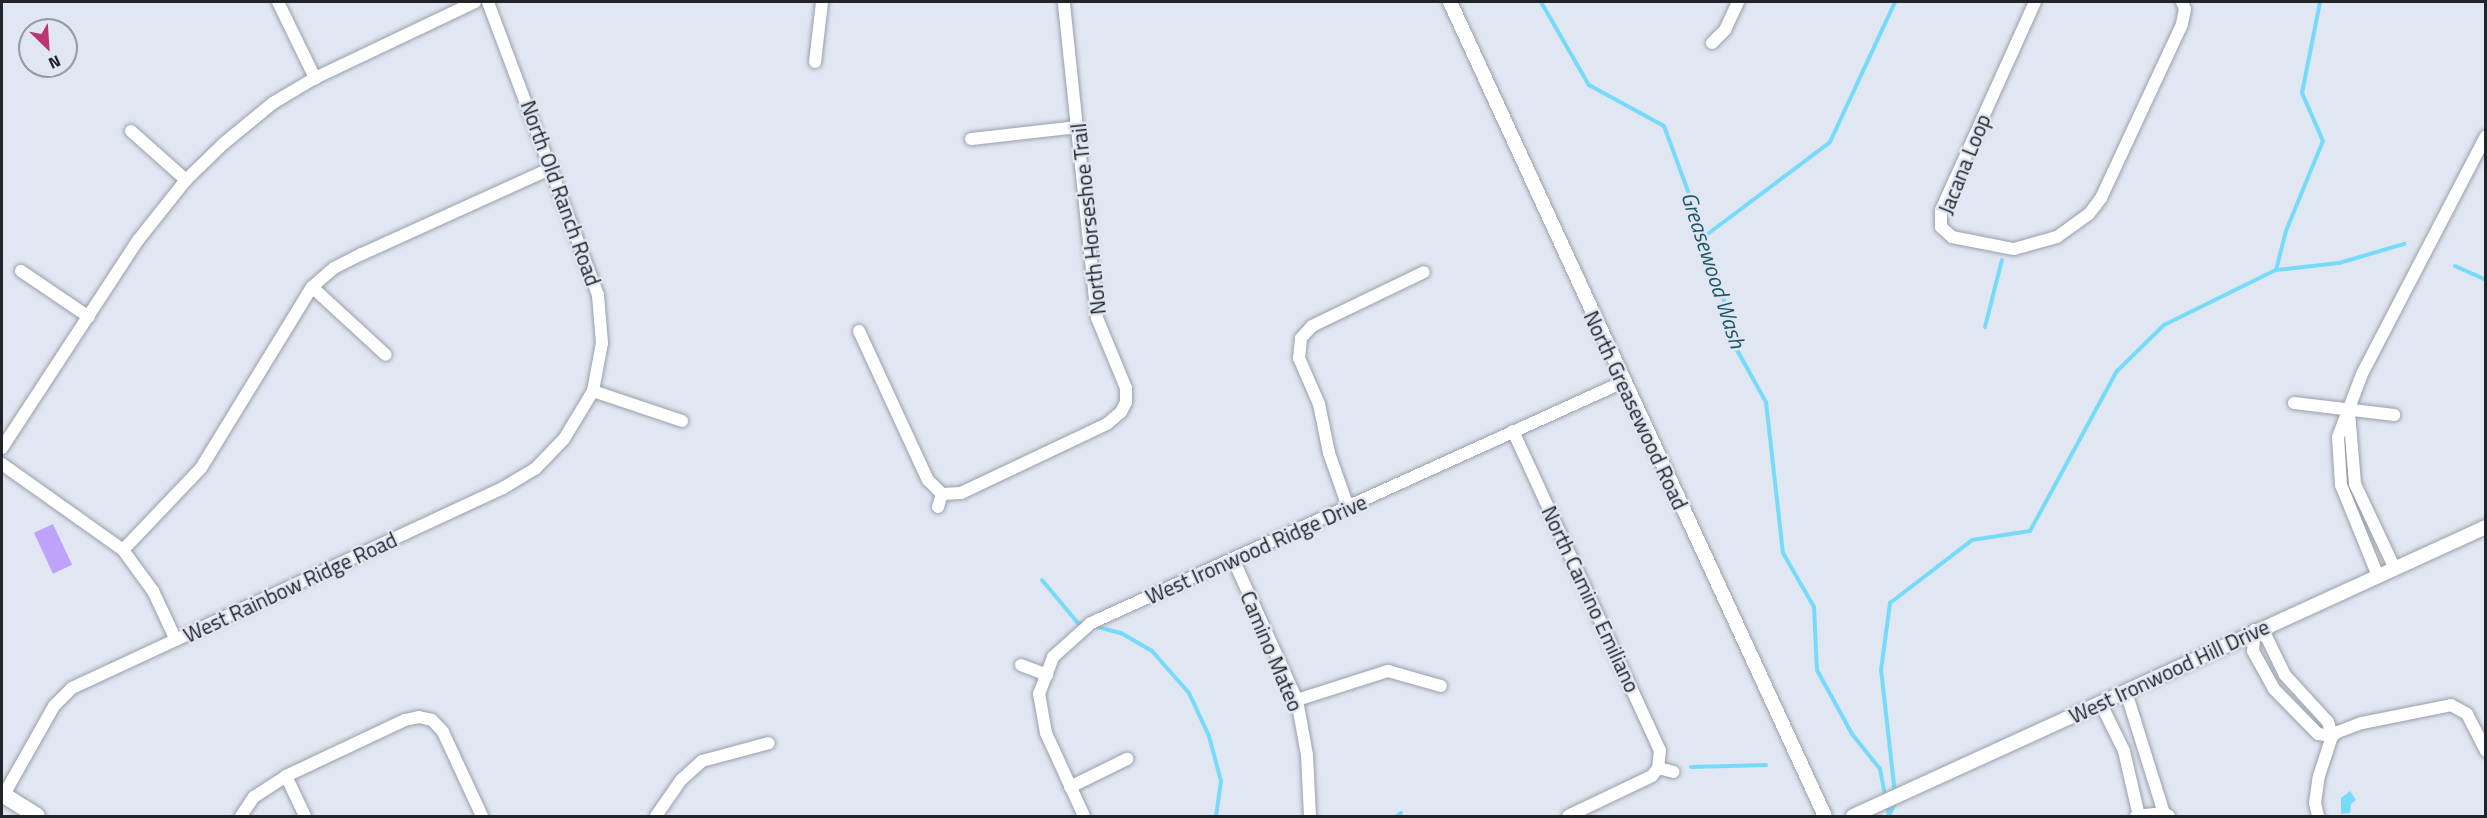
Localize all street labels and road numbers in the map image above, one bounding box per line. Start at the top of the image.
street label: North Old Ranch Road [516,97,606,289]
street label: Jacana Loop [1932,110,1996,218]
street label: North Horseshoe Trail [1065,122,1111,316]
street label: North Greasewood Road [1579,307,1693,513]
street label: West Ironwood Ridge Drive [1142,489,1370,609]
street label: North Camino Emiliano [1537,502,1645,696]
street label: West Rainbow Ridge Road [179,526,401,648]
street label: Camino Mateo [1235,587,1309,715]
street label: West Ironwood Hill Drive [2065,614,2273,728]

